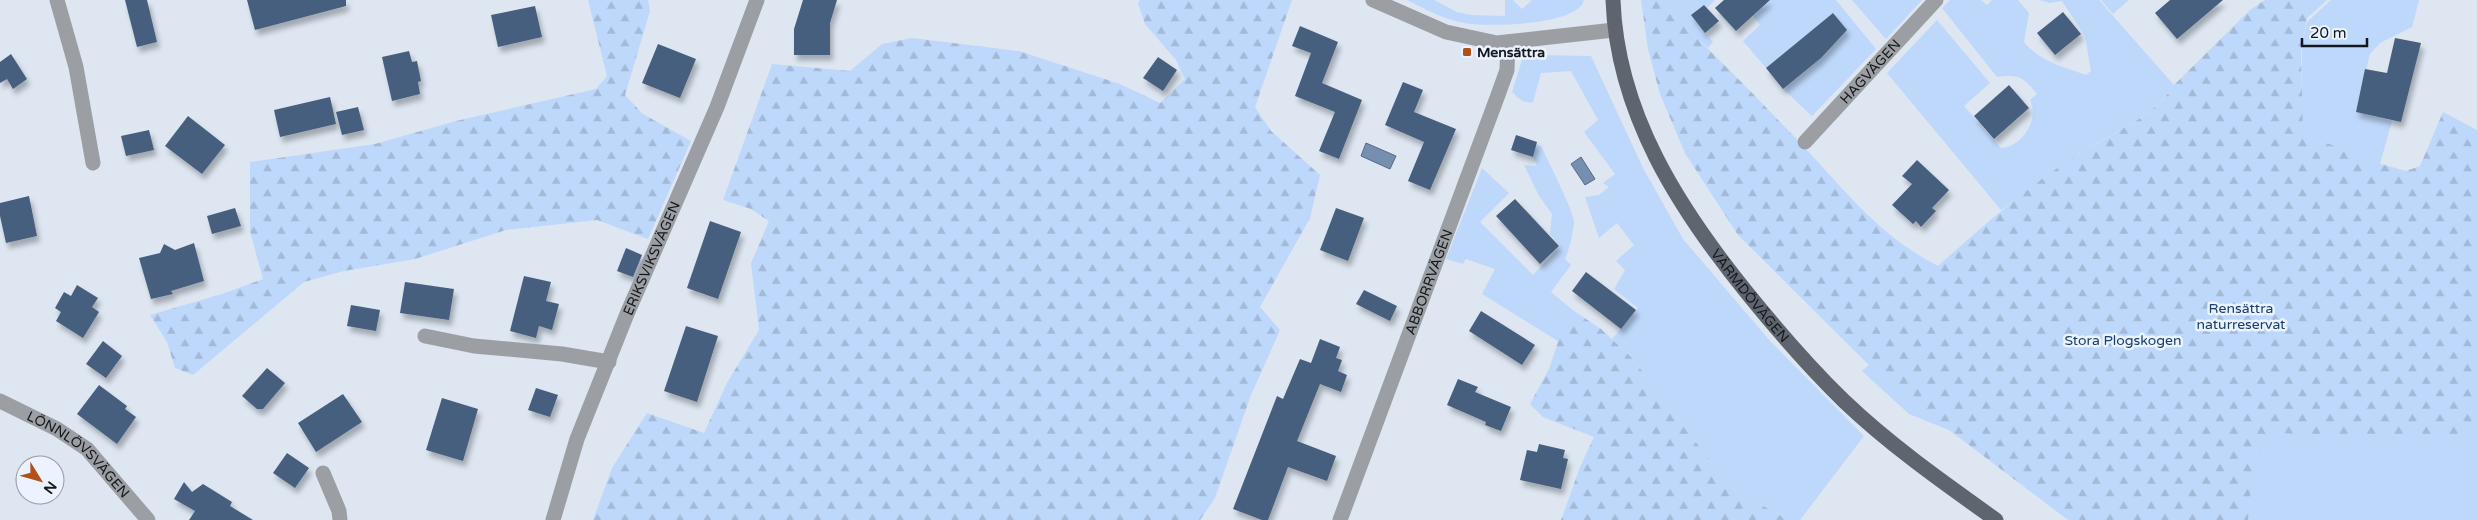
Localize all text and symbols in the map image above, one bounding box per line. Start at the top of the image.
scale bar [2302,15,2367,47]
text: 20 m [2310,24,2347,42]
street label: HAGVÄGEN [1836,36,1904,107]
place label: Mensättra [1477,44,1545,61]
marker: Mensättra [1461,46,1473,58]
street label: ERIKSVIKSVÄGEN [619,199,684,318]
street label: ABBORRVÄGEN [1401,227,1456,337]
street label: VÄRMDÖVÄGEN [1708,246,1793,346]
park label: Rensättra naturreservat [2197,300,2286,333]
park label: Stora Plogskogen [2064,332,2182,349]
street label: LÖNNLÖVSVÄGEN [21,409,133,503]
north arrow [15,455,65,505]

